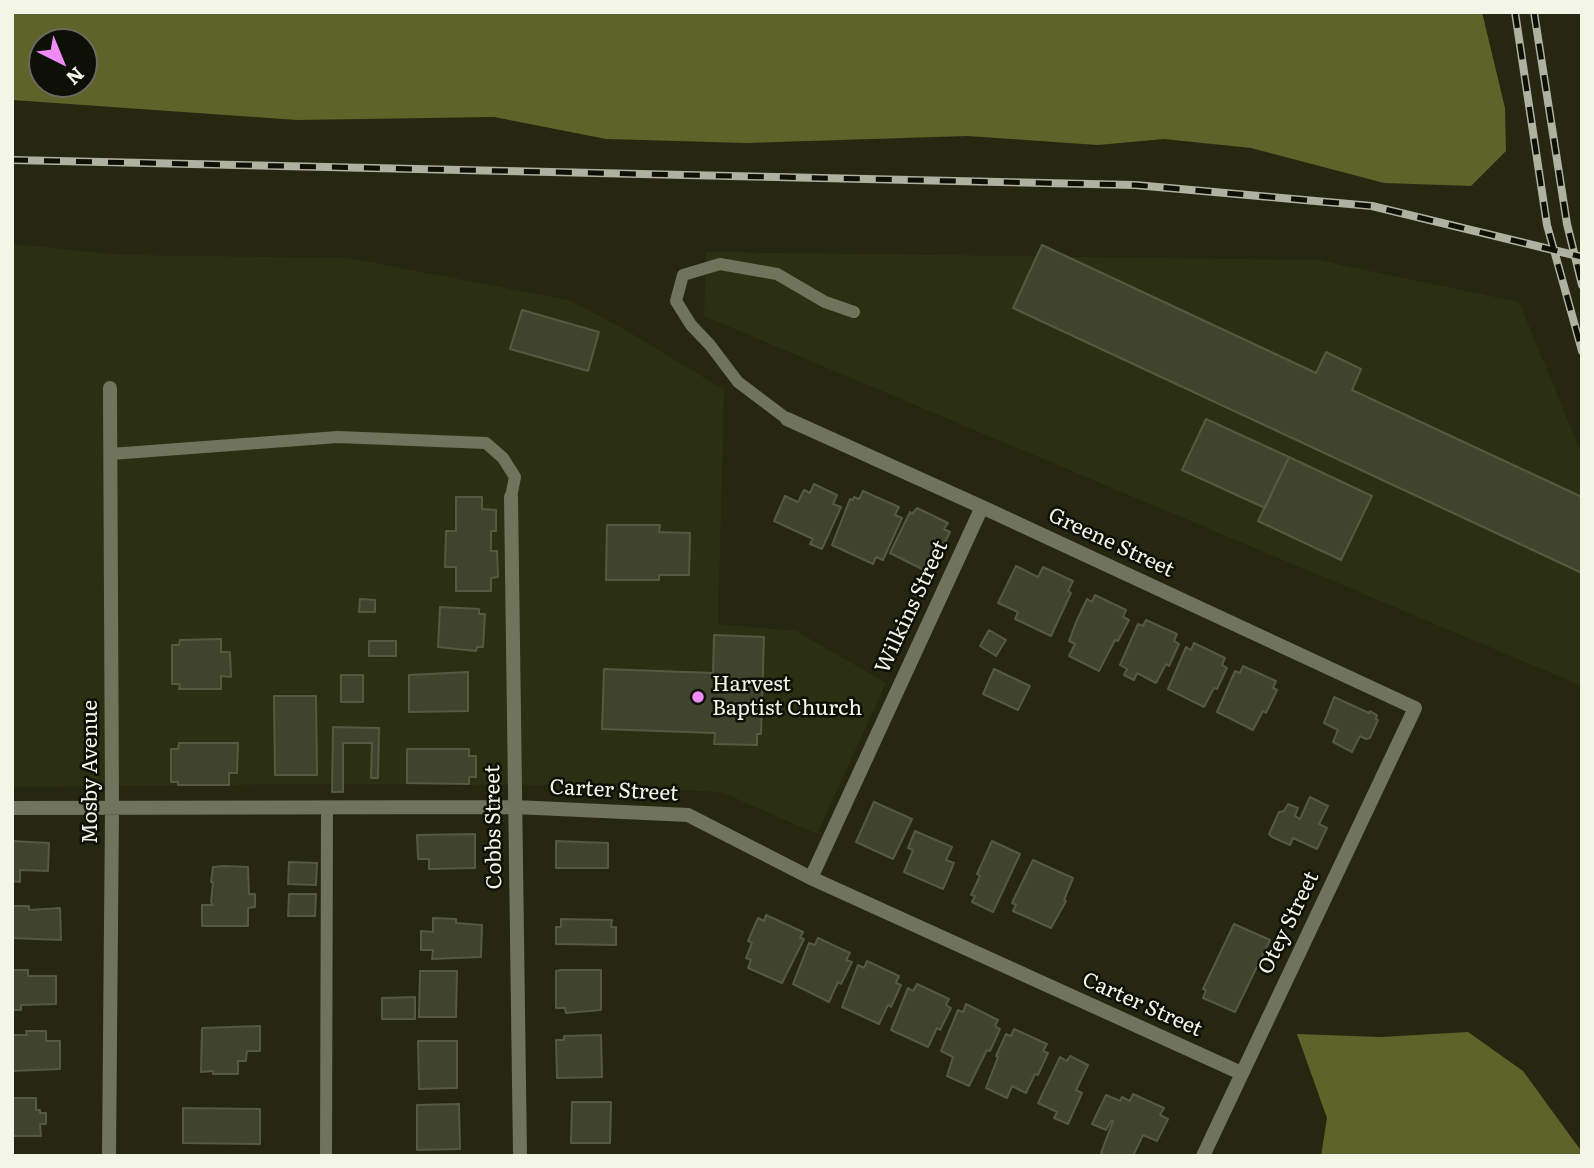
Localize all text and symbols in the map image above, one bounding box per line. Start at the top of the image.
north arrow [28,28,98,98]
text: N [61,61,91,93]
street label: Greene Street [1044,503,1178,583]
street label: Wilkins Street [870,537,954,677]
place label: Harvest Baptist Church [712,672,862,722]
marker: Harvest Baptist Church [690,689,706,705]
street label: Mosby Avenue [78,700,104,844]
street label: Cobbs Street [480,764,508,890]
street label: Carter Street [549,775,679,807]
street label: Otey Street [1253,867,1325,979]
street label: Carter Street [1078,967,1206,1043]

